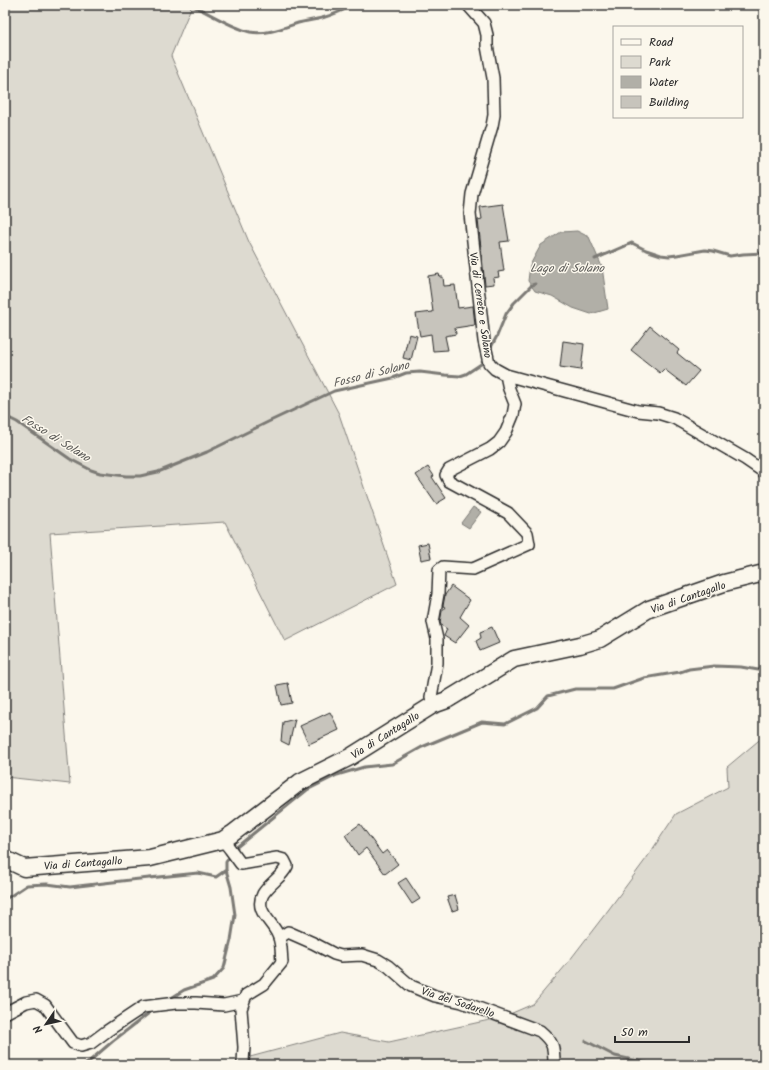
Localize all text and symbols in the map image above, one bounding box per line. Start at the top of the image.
legend [613,26,743,118]
text: Road [649,33,674,52]
text: Park [649,53,671,72]
text: Water [649,73,679,92]
text: Building [649,93,689,112]
street label: Via di Cerreto e Solano [464,251,496,359]
water label: Lago di Solano [530,259,606,278]
water label: Fosso di Solano [331,355,413,393]
water label: Fosso di Solano [18,410,95,468]
street label: Via di Cantagallo [648,577,728,619]
street label: Via di Cantagallo [348,707,424,764]
street label: Via di Cantagallo [43,852,123,876]
street label: Via del Sodarello [419,983,497,1023]
north arrow [26,1004,66,1044]
scale bar [615,1018,689,1044]
text: N [29,1021,48,1037]
text: 50 m [621,1023,648,1042]

